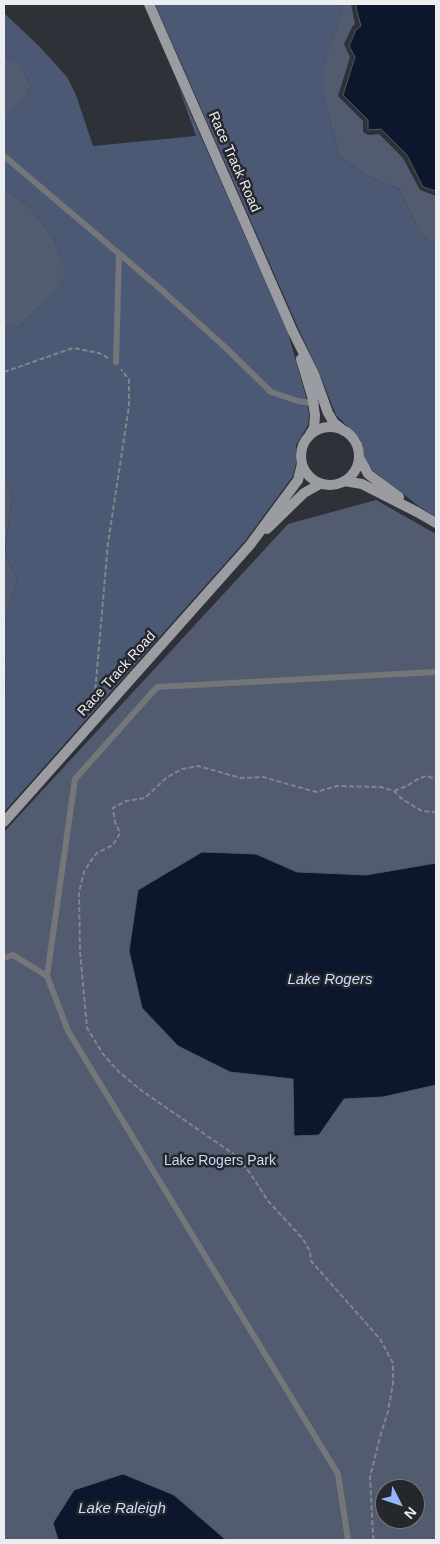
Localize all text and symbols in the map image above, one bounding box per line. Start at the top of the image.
street label: Race Track Road [204,109,264,215]
street label: Race Track Road [74,628,160,720]
water label: Lake Rogers [287,971,373,989]
park label: Lake Rogers Park [164,1153,276,1169]
north arrow [375,1479,425,1529]
water label: Lake Raleigh [78,1500,166,1518]
text: N [401,1504,420,1522]

